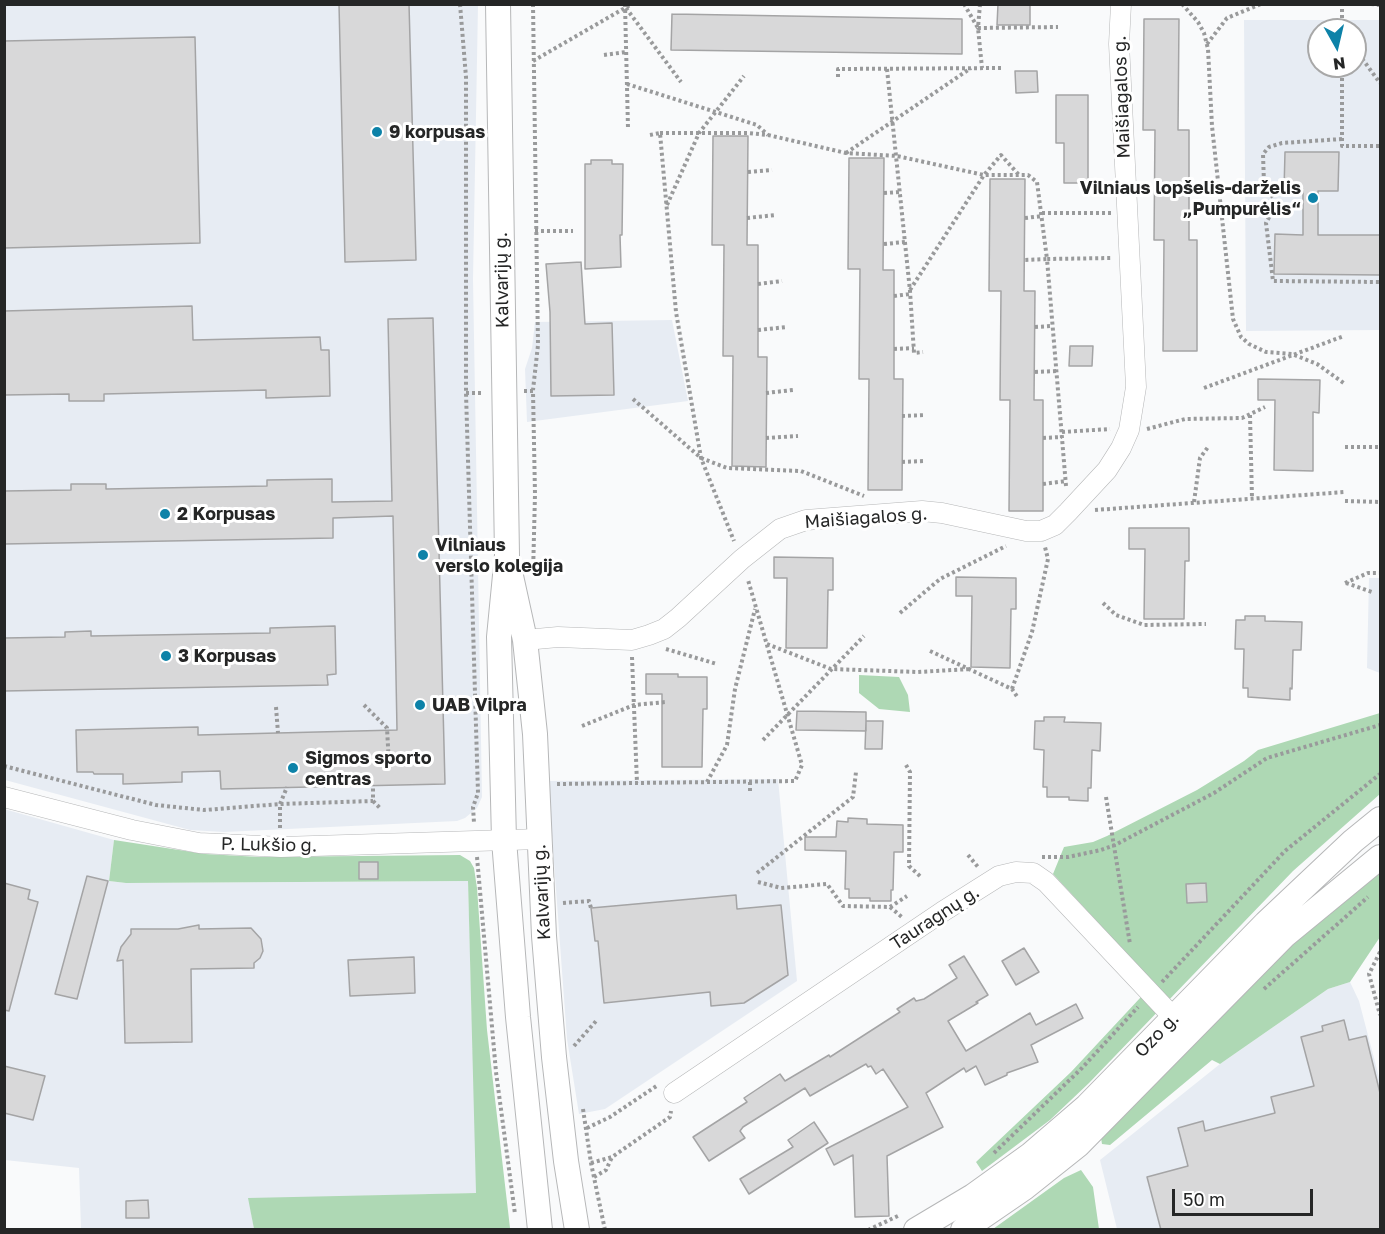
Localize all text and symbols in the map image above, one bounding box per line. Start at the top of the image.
north arrow [1307,18,1367,78]
street label: Maišiagalos g. [1109,35,1135,159]
text: N [1332,53,1347,75]
place label: 9 korpusas [389,121,485,143]
marker: 9 korpusas [370,125,384,139]
place label: Vilniaus lopšelis-darželis „Pumpurėlis“ [1080,177,1301,219]
marker: Vilniaus lopšelis-darželis „Pumpurėlis“ [1306,191,1320,205]
street label: Kalvarijų g. [490,232,514,328]
place label: 2 Korpusas [177,503,275,525]
street label: Maišiagalos g. [804,503,928,533]
marker: 2 Korpusas [158,507,172,521]
place label: Vilniaus verslo kolegija [435,534,563,576]
marker: Vilniaus verslo kolegija [416,548,430,562]
place label: 3 Korpusas [178,645,276,667]
marker: 3 Korpusas [159,649,173,663]
place label: UAB Vilpra [432,694,527,716]
marker: UAB Vilpra [413,698,427,712]
place label: Sigmos sporto centras [305,747,432,789]
marker: Sigmos sporto centras [286,761,300,775]
street label: P. Lukšio g. [221,833,317,857]
street label: Kalvarijų g. [529,843,555,941]
street label: Tauragnų g. [887,881,983,955]
street label: Ozo g. [1130,1008,1184,1062]
scale bar [1175,1177,1316,1215]
text: 50 m [1183,1188,1225,1210]

